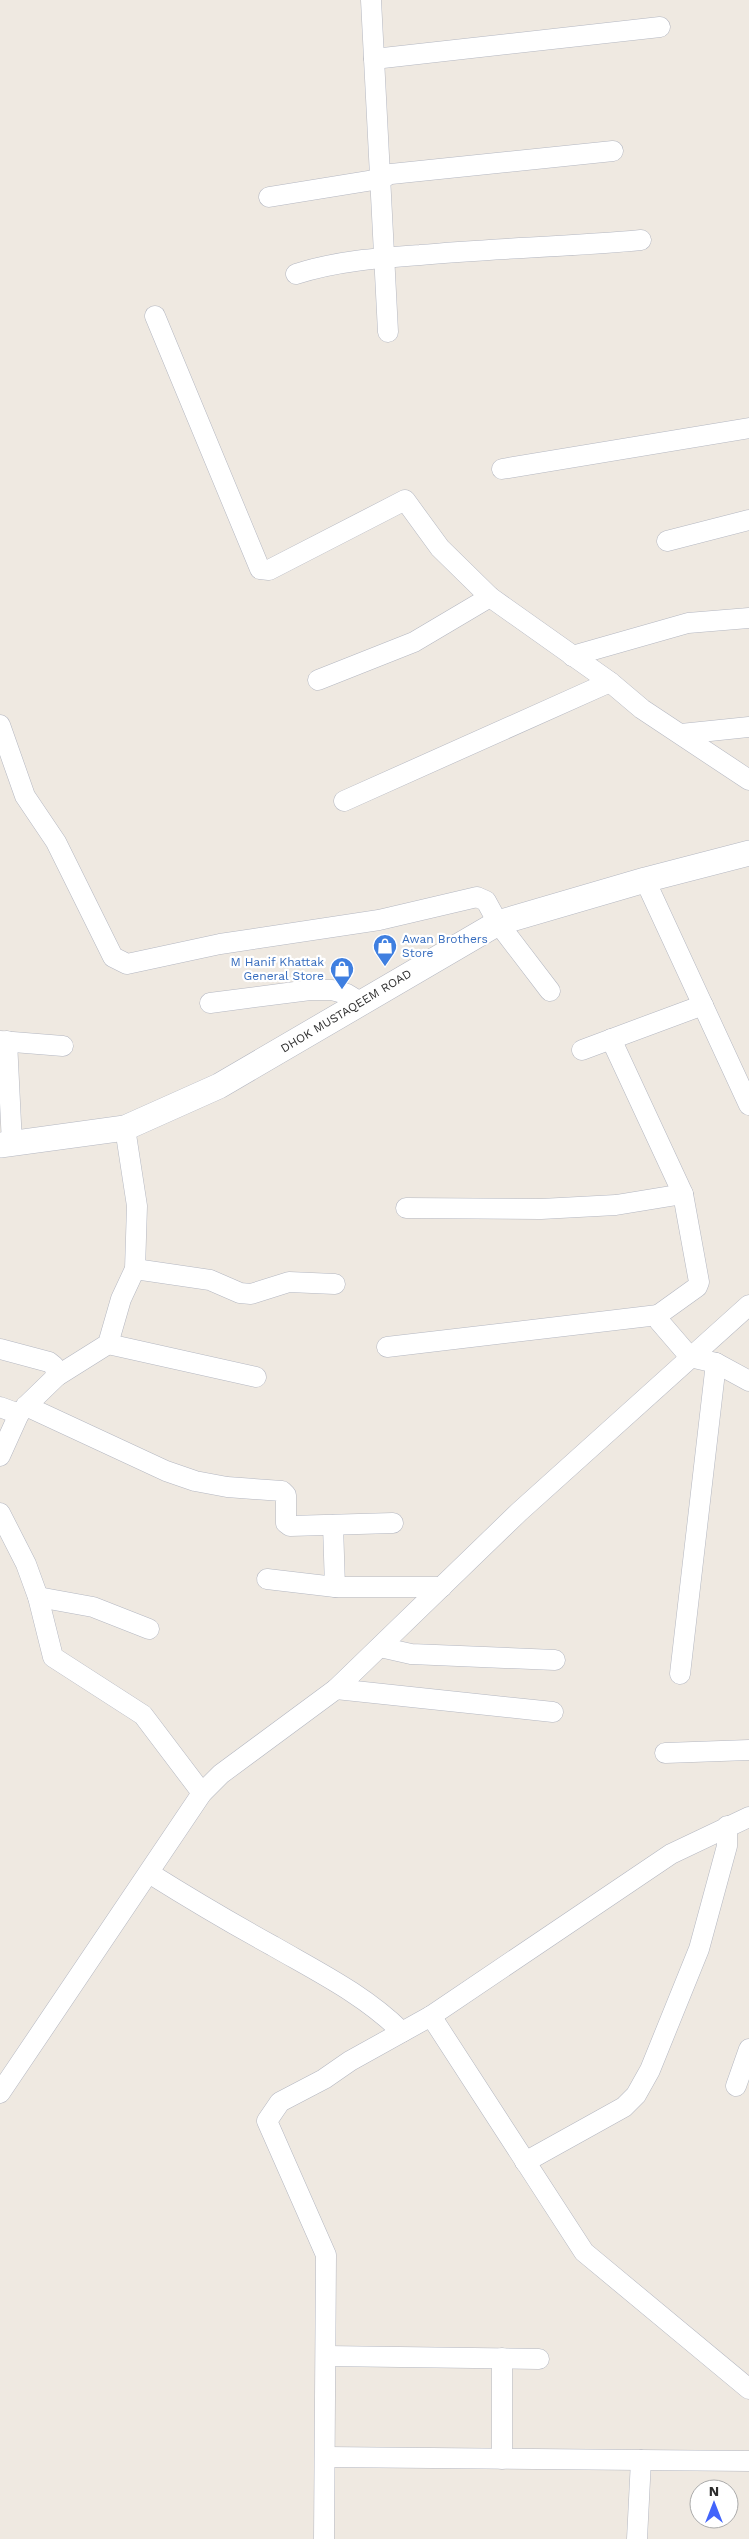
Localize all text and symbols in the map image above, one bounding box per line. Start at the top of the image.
place label: Awan Brothers Store [402,932,488,960]
shop icon: Awan Brothers Store [372,933,398,967]
place label: M Hanif Khattak General Store [230,955,324,983]
shop icon: M Hanif Khattak General Store [329,956,355,990]
street label: DHOK MUSTAQEEM ROAD [278,966,414,1056]
north arrow [689,2479,739,2529]
text: N [709,2483,719,2499]

